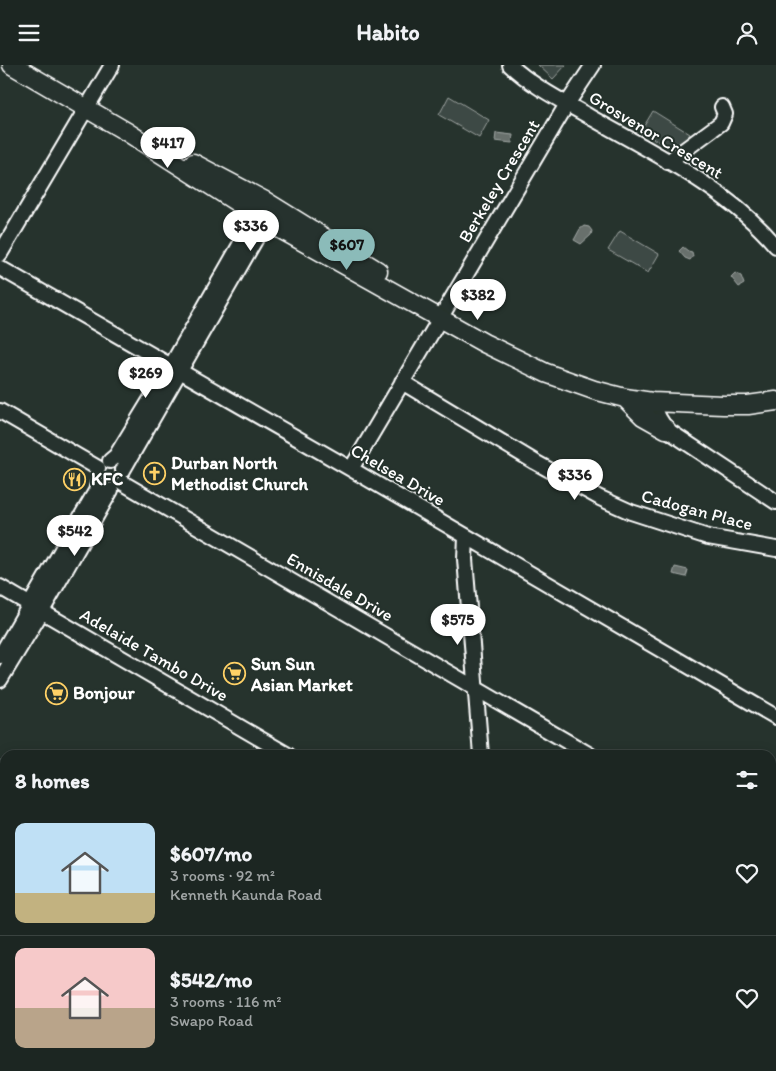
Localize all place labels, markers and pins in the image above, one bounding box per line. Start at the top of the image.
pin: $417 [138,127,198,169]
pin: $336 [221,209,281,252]
pin: $607 [317,229,377,271]
pin: $382 [448,279,508,321]
pin: $269 [116,357,176,399]
place label: Durban North Methodist Church [171,452,308,495]
pin: $336 [545,459,605,501]
church icon: Durban North Methodist Church [143,461,167,485]
restaurant icon: KFC [63,467,87,491]
place label: KFC [91,468,124,490]
pin: $542 [45,515,105,557]
pin: $575 [428,603,488,646]
place label: Sun Sun Asian Market [250,653,353,696]
supermarket icon: Sun Sun Asian Market [223,662,247,686]
supermarket icon: Bonjour [45,681,69,705]
place label: Bonjour [73,682,136,704]

